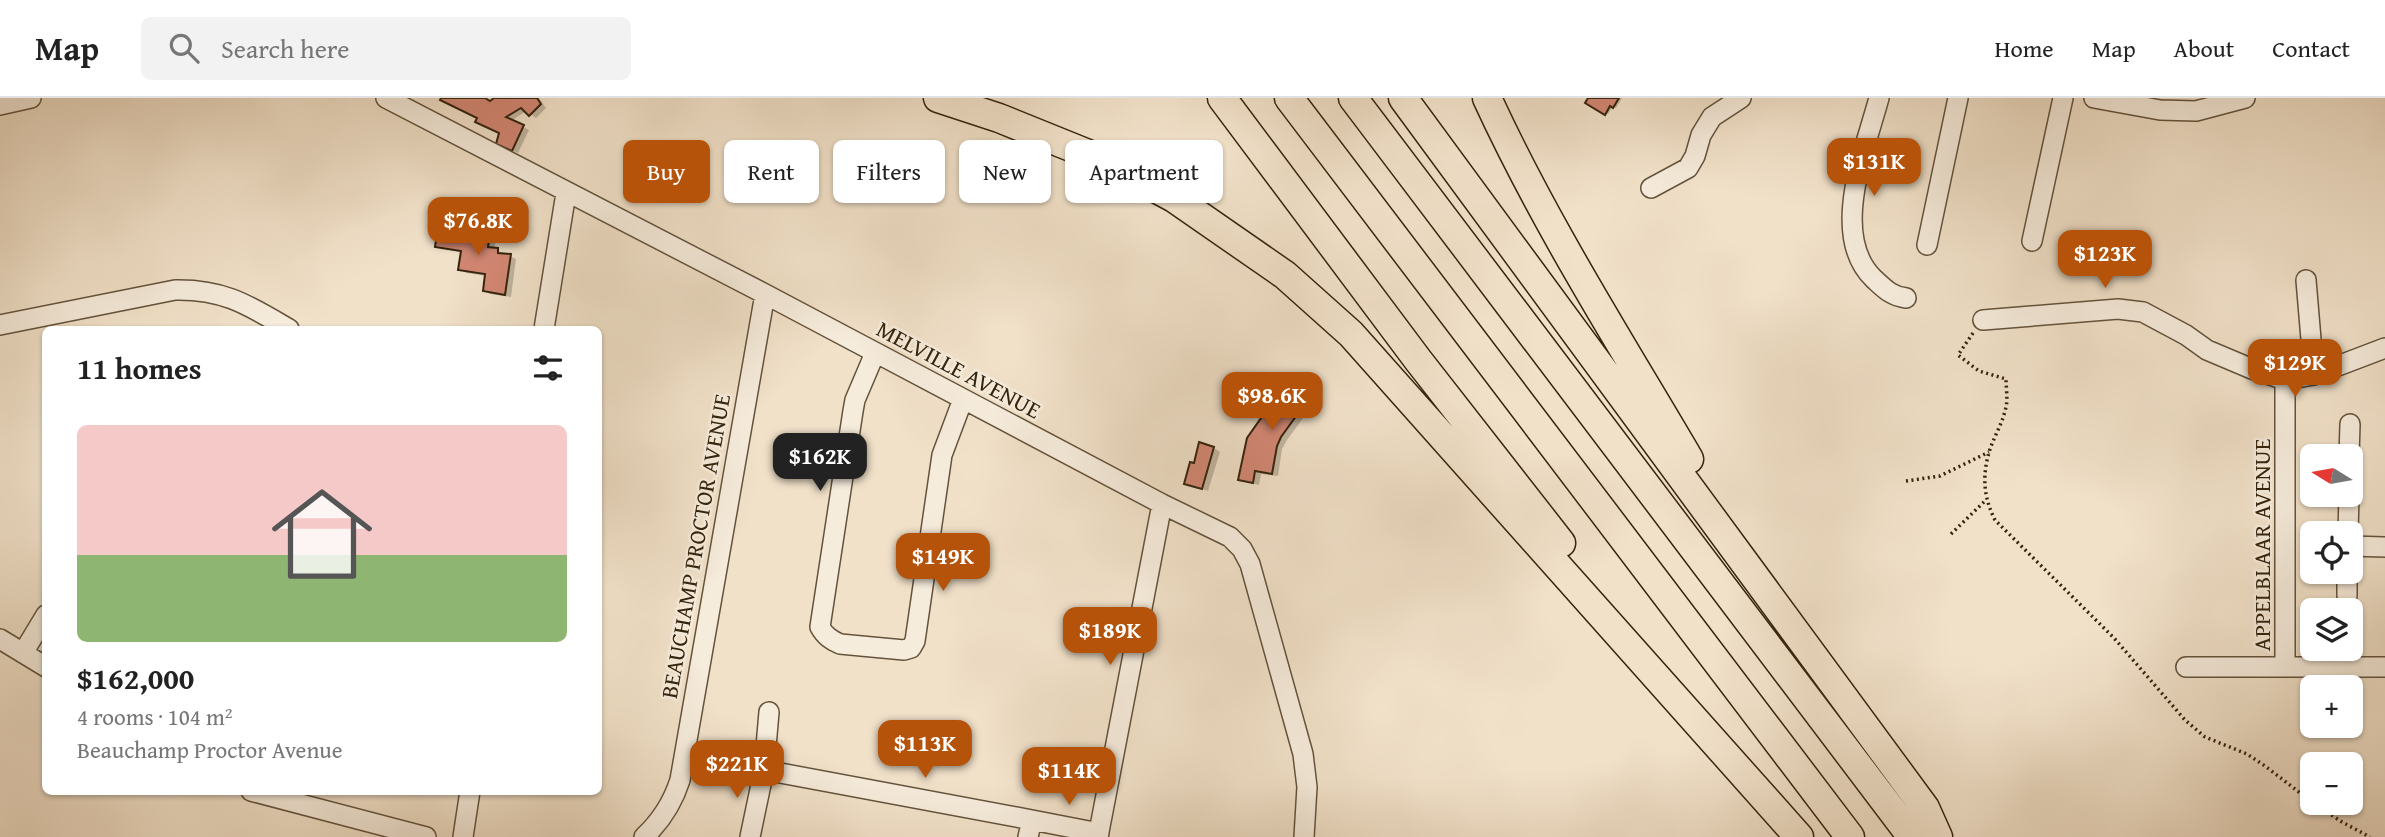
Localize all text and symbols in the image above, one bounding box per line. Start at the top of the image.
search box [141,17,631,80]
text: Map [35,24,99,72]
icon: search [165,29,203,67]
text: Search here [221,29,349,68]
text: Home [1995,31,2054,66]
text: Map [2092,31,2136,66]
text: About [2174,31,2234,66]
text: Contact [2272,31,2350,66]
pin: $131K [1825,139,1923,198]
chip: Buy [623,140,710,203]
chip: Rent [724,140,819,203]
chip: Filters [833,140,945,203]
chip: New [959,140,1051,203]
chip: Apartment [1065,140,1223,203]
text: $131K [1843,144,1905,177]
pin: $76.8K [421,198,535,257]
text: $76.8K [444,203,512,236]
pin: $123K [2056,230,2154,290]
text: $123K [2074,236,2136,269]
street label: MELVILLE AVENUE [871,312,1047,426]
pin: $129K [2246,340,2344,399]
text: $129K [2264,345,2326,378]
text: 11 homes [77,346,202,390]
icon: filters [529,349,567,387]
pin: $98.6K [1215,372,1329,432]
text: $98.6K [1238,378,1306,411]
street label: BEAUCHAMP PROCTOR AVENUE [652,391,738,701]
pin: $162K [771,434,869,493]
text: $162K [789,439,851,472]
street label: APPELBLAAR AVENUE [2245,439,2278,651]
north arrow [2300,444,2362,508]
map controls [2300,444,2363,815]
icon: home [259,471,385,597]
button: locate [2300,521,2363,584]
pin: $149K [894,533,992,593]
text: $149K [912,539,974,572]
button: layers [2300,598,2363,661]
pin: $189K [1061,608,1159,667]
text: $189K [1079,613,1141,646]
text: $162,000 [77,656,194,700]
button: + [2300,675,2363,738]
text: 4 rooms · 104 m² [77,700,232,733]
pin: $113K [876,720,974,780]
text: $113K [894,726,956,759]
text: Beauchamp Proctor Avenue [77,733,343,766]
pin: $221K [688,740,786,800]
text: $221K [706,746,768,779]
pin: $114K [1020,748,1118,807]
button: − [2300,752,2363,815]
text: $114K [1038,753,1100,786]

